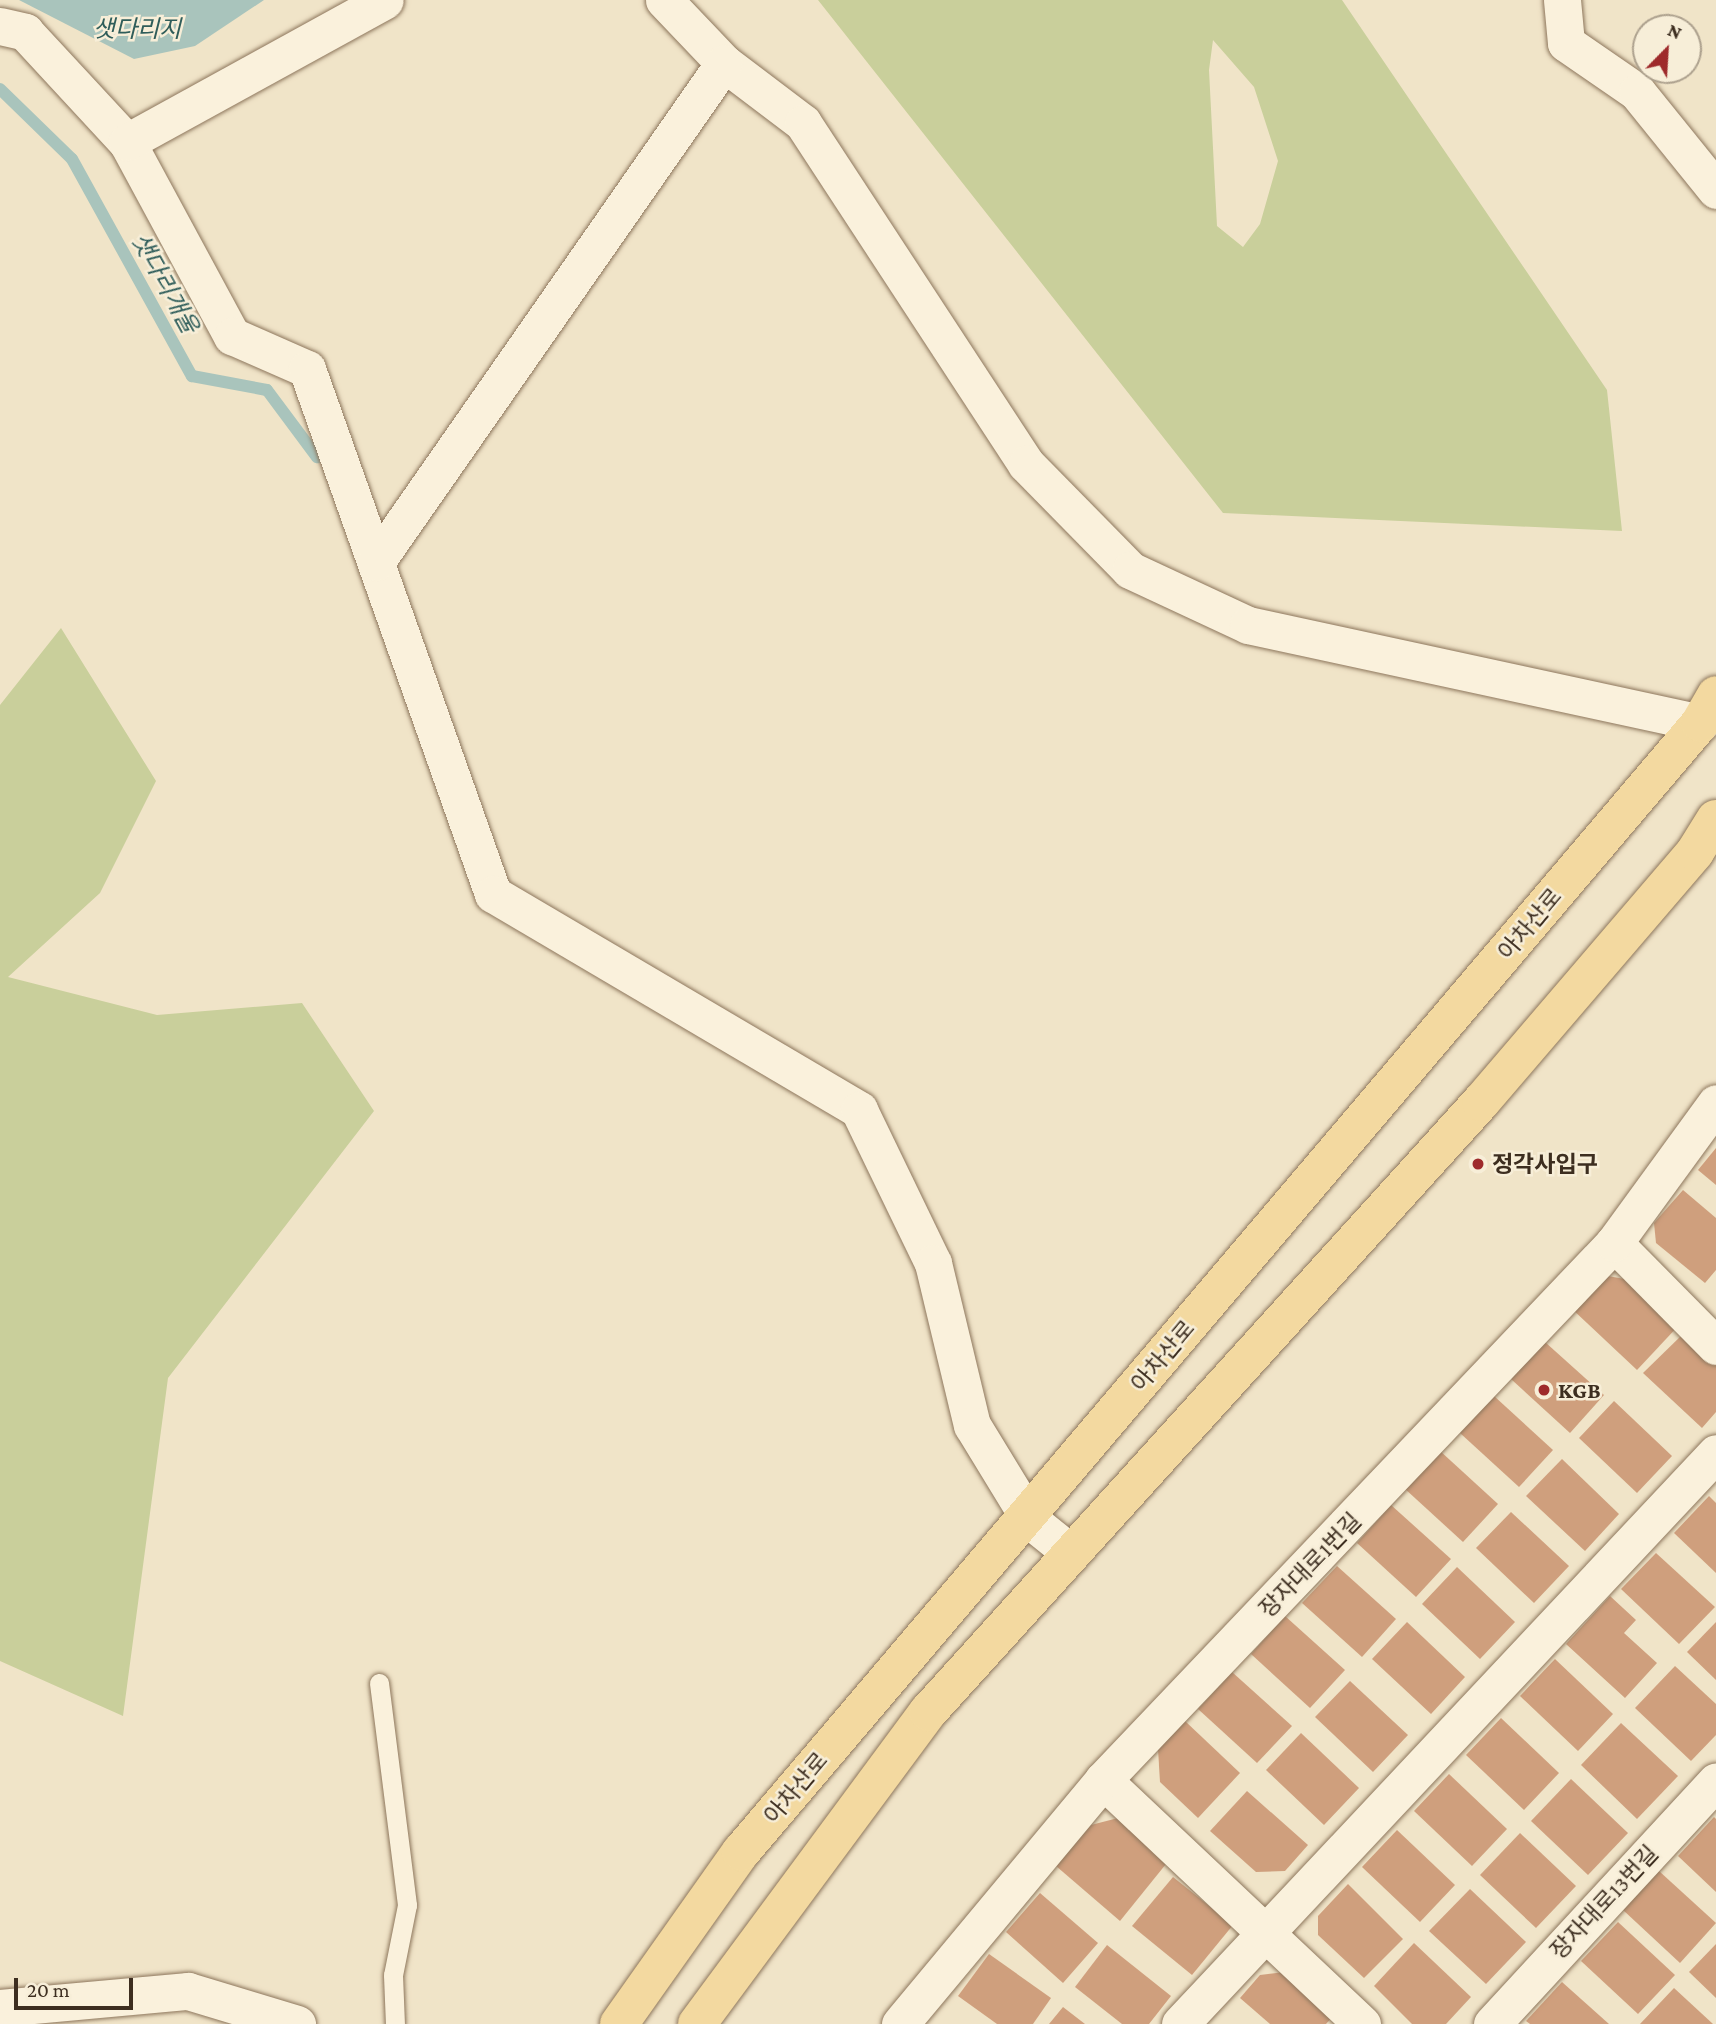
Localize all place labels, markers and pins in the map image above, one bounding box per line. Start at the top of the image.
place label: 정각사입구 [1492,1150,1598,1178]
marker: 정각사입구 [1470,1156,1486,1172]
place label: KGB [1558,1376,1601,1404]
marker: KGB [1536,1382,1552,1398]

